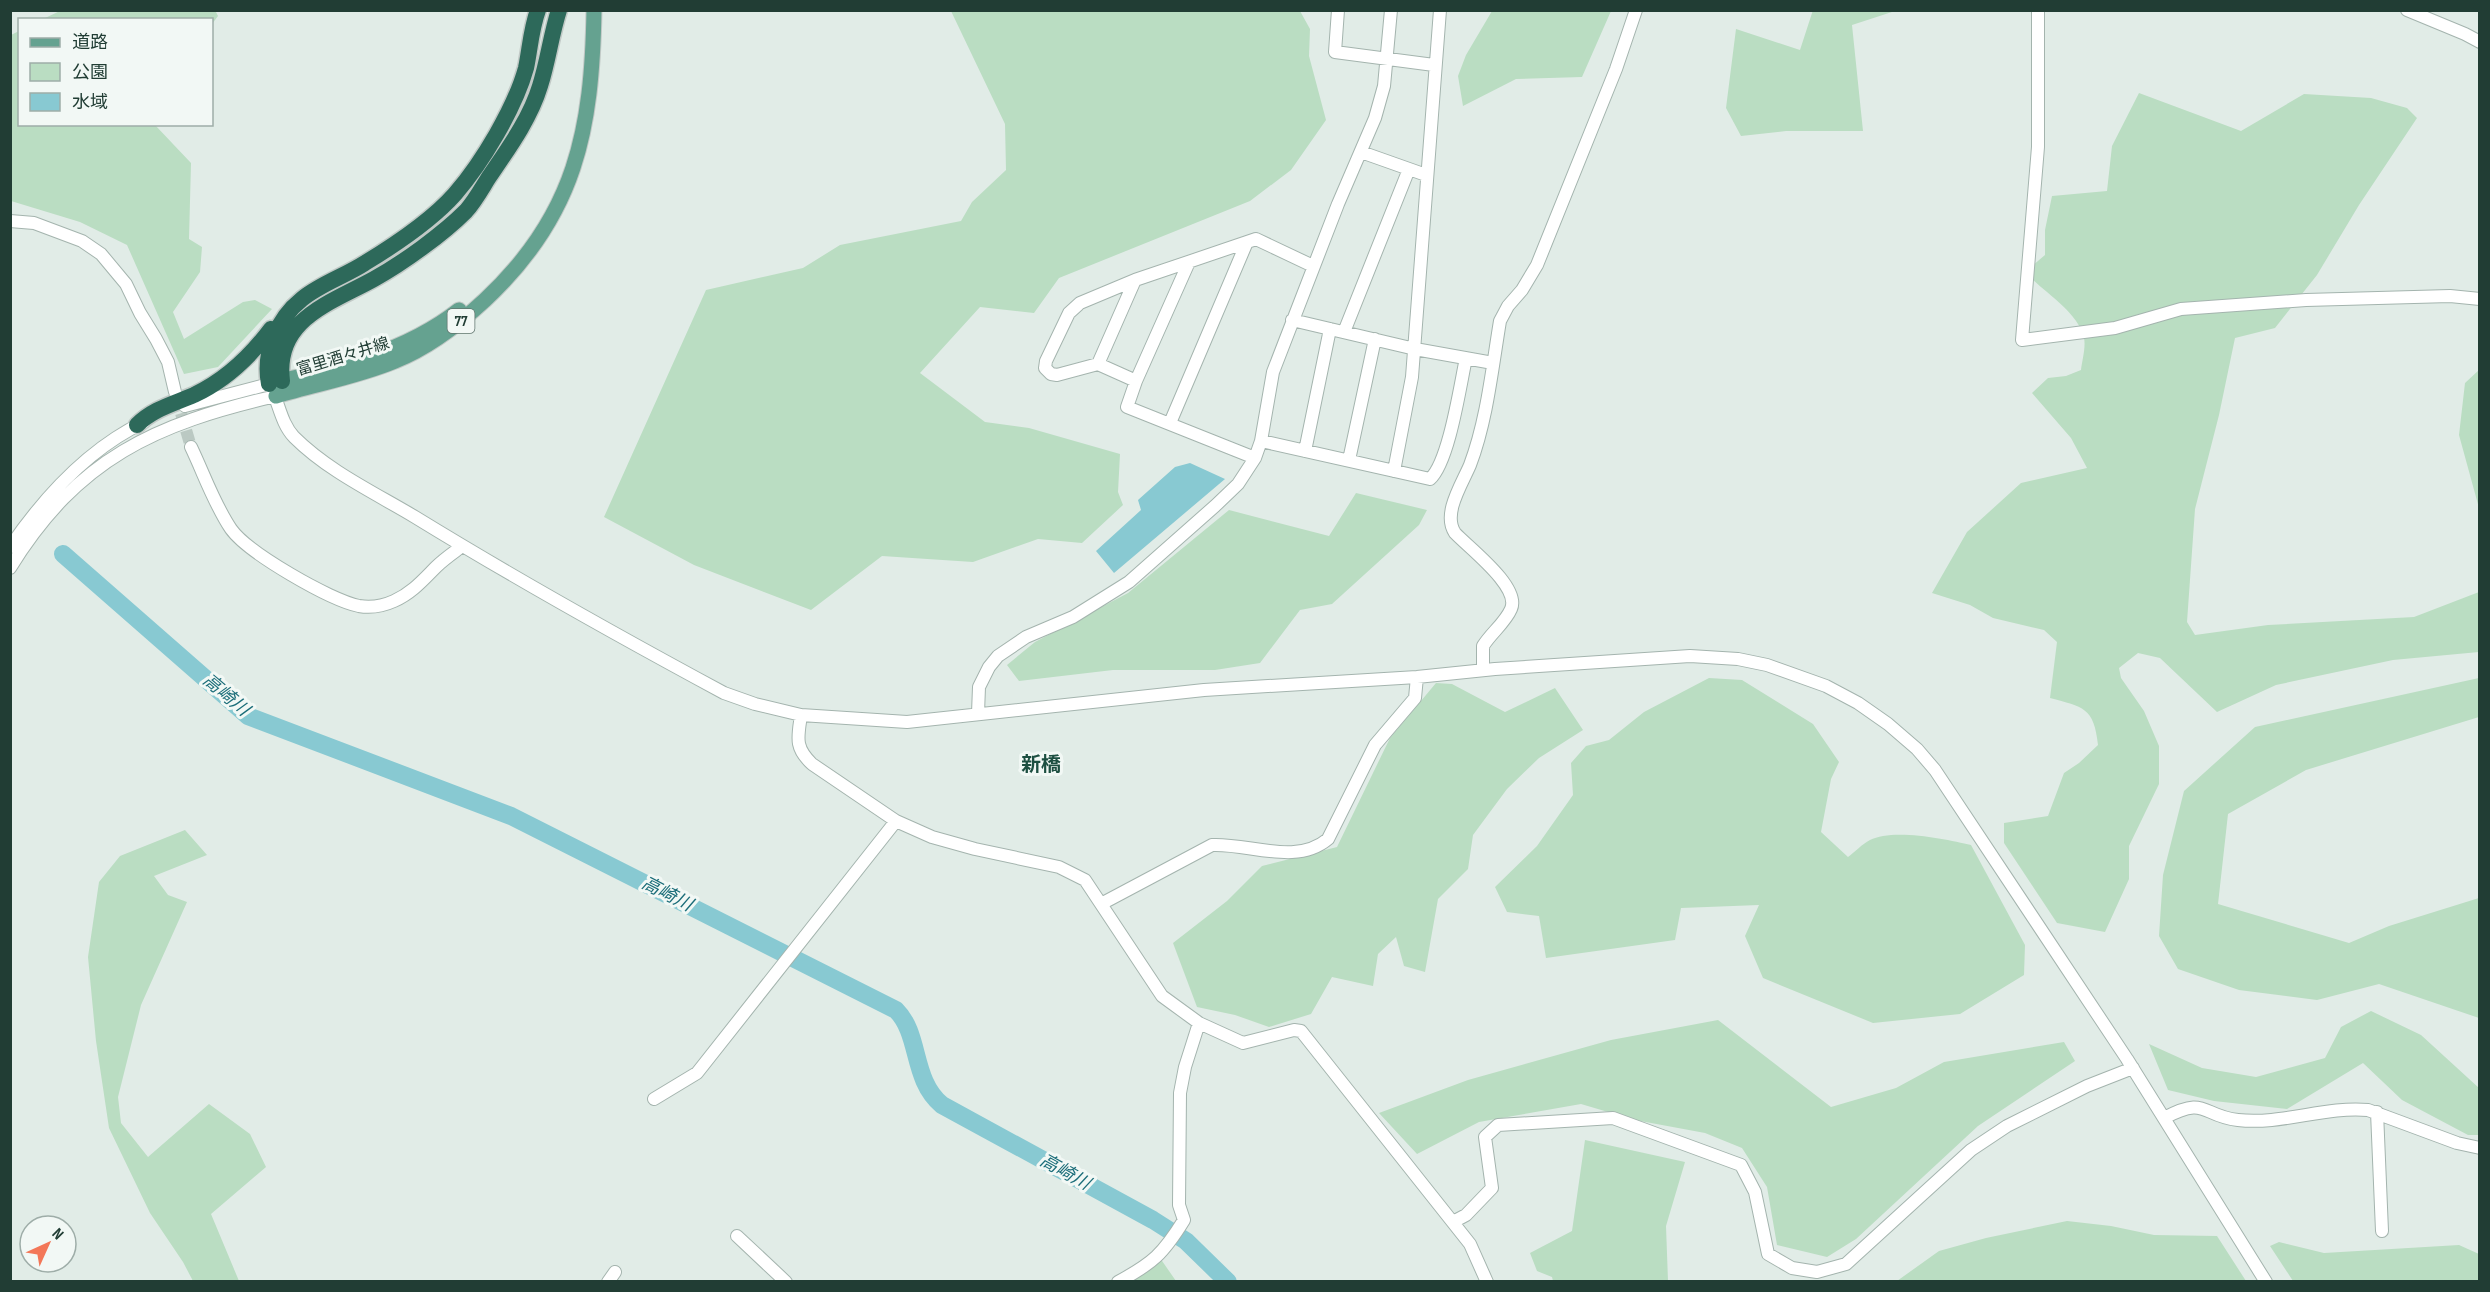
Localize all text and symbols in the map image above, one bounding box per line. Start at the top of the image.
legend [18,18,213,126]
text: 道路 [72,32,108,53]
text: 公園 [72,62,108,83]
text: 水域 [72,92,108,113]
road number: 77 [448,309,474,333]
street label: 富里酒々井線 [294,334,392,380]
water label: 高崎川 [199,670,255,722]
district label: 新橋 [1021,753,1061,777]
water label: 高崎川 [638,872,698,917]
water label: 高崎川 [1036,1150,1095,1195]
north arrow [18,1214,78,1274]
text: N [48,1225,67,1244]

